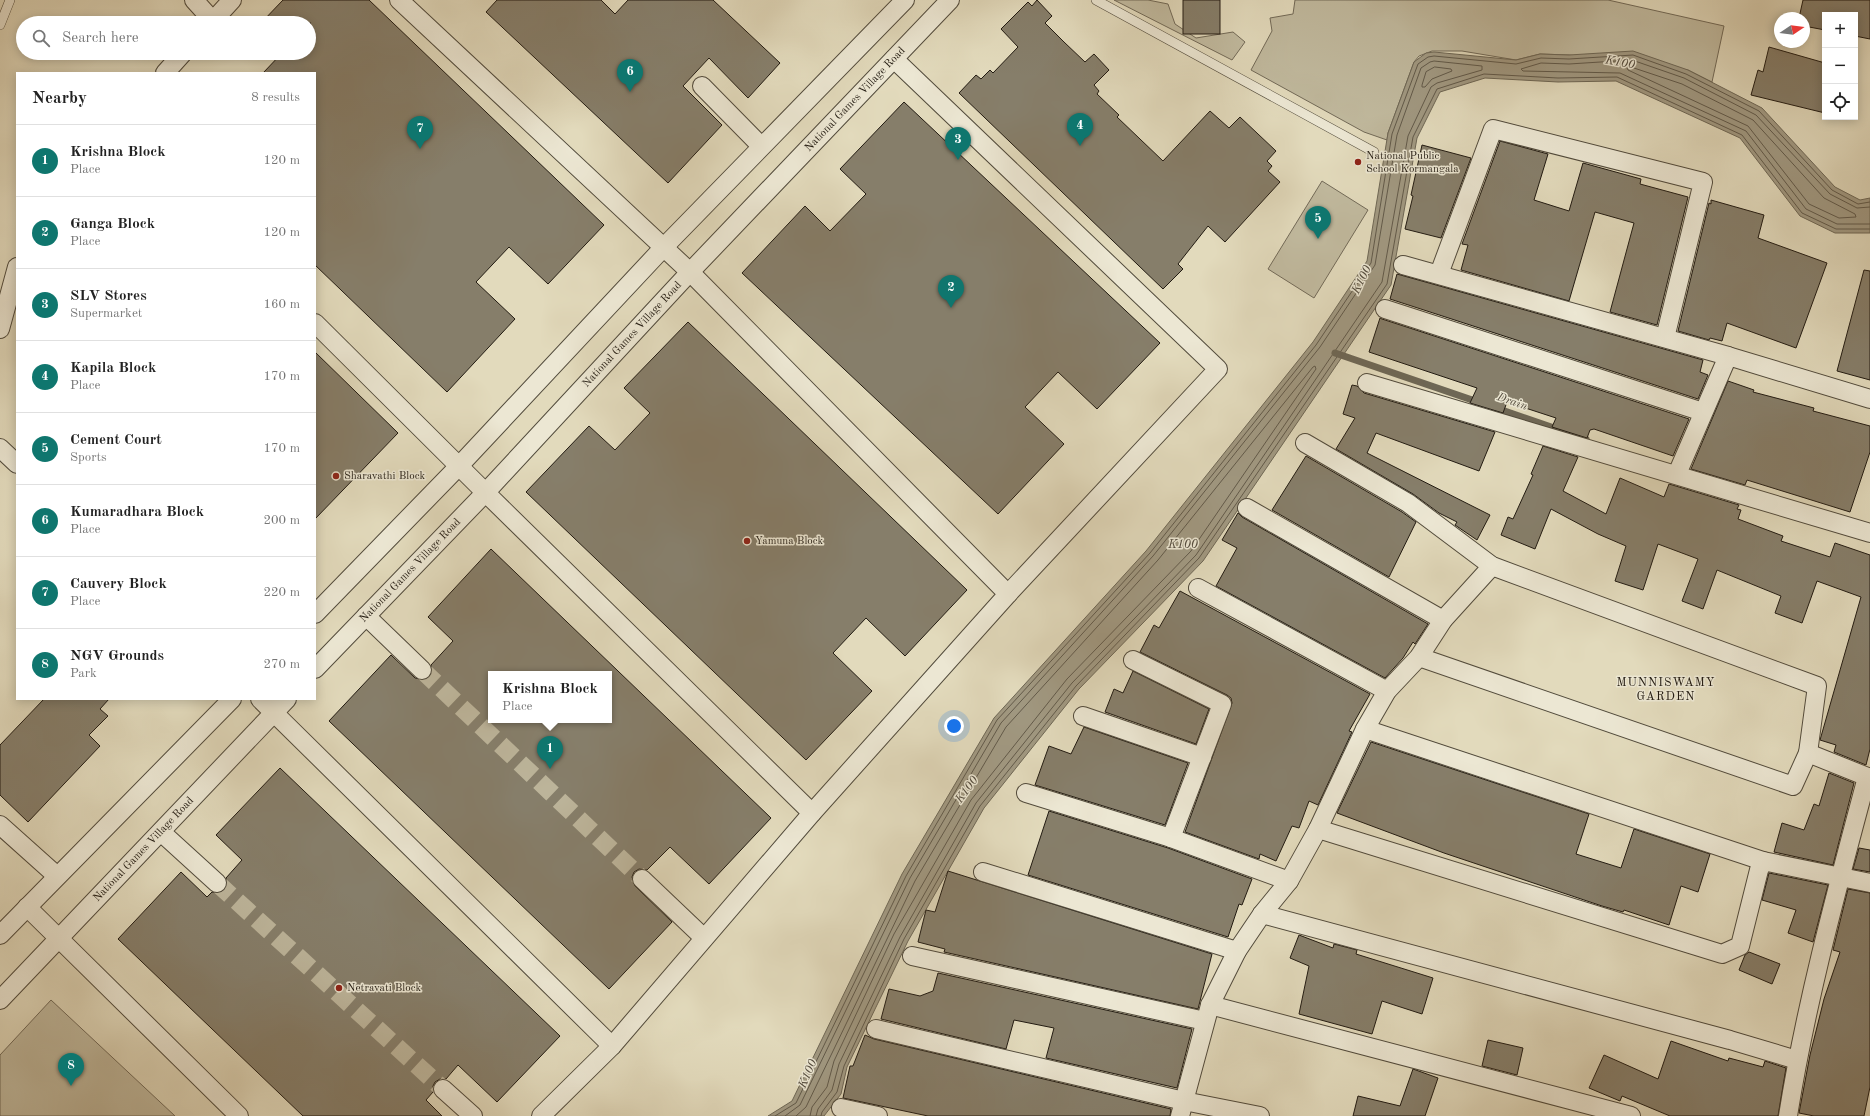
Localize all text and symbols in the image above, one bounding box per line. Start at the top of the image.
north arrow [1774,12,1810,48]
map controls [1822,12,1858,120]
button: + [1822,12,1858,48]
search box [16,16,316,60]
icon: search [30,27,52,49]
text: Search here [62,31,139,46]
street label: National Games Village Road [803,45,907,154]
button: − [1822,48,1858,84]
water label: K100 [1603,54,1636,72]
pin: 6 [617,59,643,92]
button: locate [1822,84,1858,120]
text: Nearby [32,90,87,107]
text: 8 results [251,91,300,104]
pin: 4 [1067,113,1093,146]
pin: 7 [407,116,433,149]
pin: 3 [945,127,971,160]
text: Krishna Block [70,145,166,160]
place label: National Public School Kormangala [1366,151,1459,175]
text: 1 [41,154,49,167]
text: 120 m [263,154,300,167]
marker: National Public School Kormangala [1353,157,1363,167]
text: Place [70,163,100,176]
pin: 5 [1305,206,1331,239]
text: Ganga Block [70,217,155,232]
text: 2 [41,226,49,239]
text: 120 m [263,226,300,239]
text: Place [70,235,100,248]
water label: K100 [1350,264,1374,297]
pin: 2 [938,275,964,308]
street label: National Games Village Road [581,279,684,389]
text: SLV Stores [70,289,147,304]
text: 3 [41,298,49,311]
text: 160 m [263,298,300,311]
text: Supermarket [70,307,142,320]
text: Kapila Block [70,361,156,376]
text: 4 [41,370,49,383]
text: 170 m [263,370,300,383]
text: Place [70,379,100,392]
water label: Drain [1494,391,1529,413]
text: Cement Court [70,433,162,448]
text: 5 [41,442,49,455]
text: 170 m [263,442,300,455]
text: Sports [70,451,107,464]
marker: Sharavathi Block [331,471,341,481]
place label: Sharavathi Block [344,471,425,482]
text: Kumaradhara Block [70,505,204,520]
text: 6 [41,514,49,527]
text: 200 m [263,514,300,527]
street label: National Games Village Road [358,516,463,625]
text: Place [70,523,100,536]
marker: Yamuna Block [742,536,752,546]
place label: Yamuna Block [755,536,824,547]
water label: K100 [1167,539,1198,551]
text: Cauvery Block [70,577,167,592]
text: 7 [41,586,49,599]
text: 220 m [263,586,300,599]
text: Place [70,595,100,608]
text: NGV Grounds [70,649,164,664]
text: 8 [41,658,49,671]
text: 270 m [263,658,300,671]
text: Park [70,667,97,680]
popup [488,671,612,723]
district label: MUNNISWAMY GARDEN [1616,677,1716,703]
text: Krishna Block [502,682,598,697]
text: Place [502,700,533,713]
your location [944,716,964,736]
pin: 1 [537,736,563,769]
water label: K100 [953,774,981,806]
street label: National Games Village Road [91,795,196,904]
marker: Netravati Block [334,983,344,993]
place label: Netravati Block [347,983,422,994]
pin: 8 [58,1053,84,1086]
water label: K100 [796,1058,819,1091]

